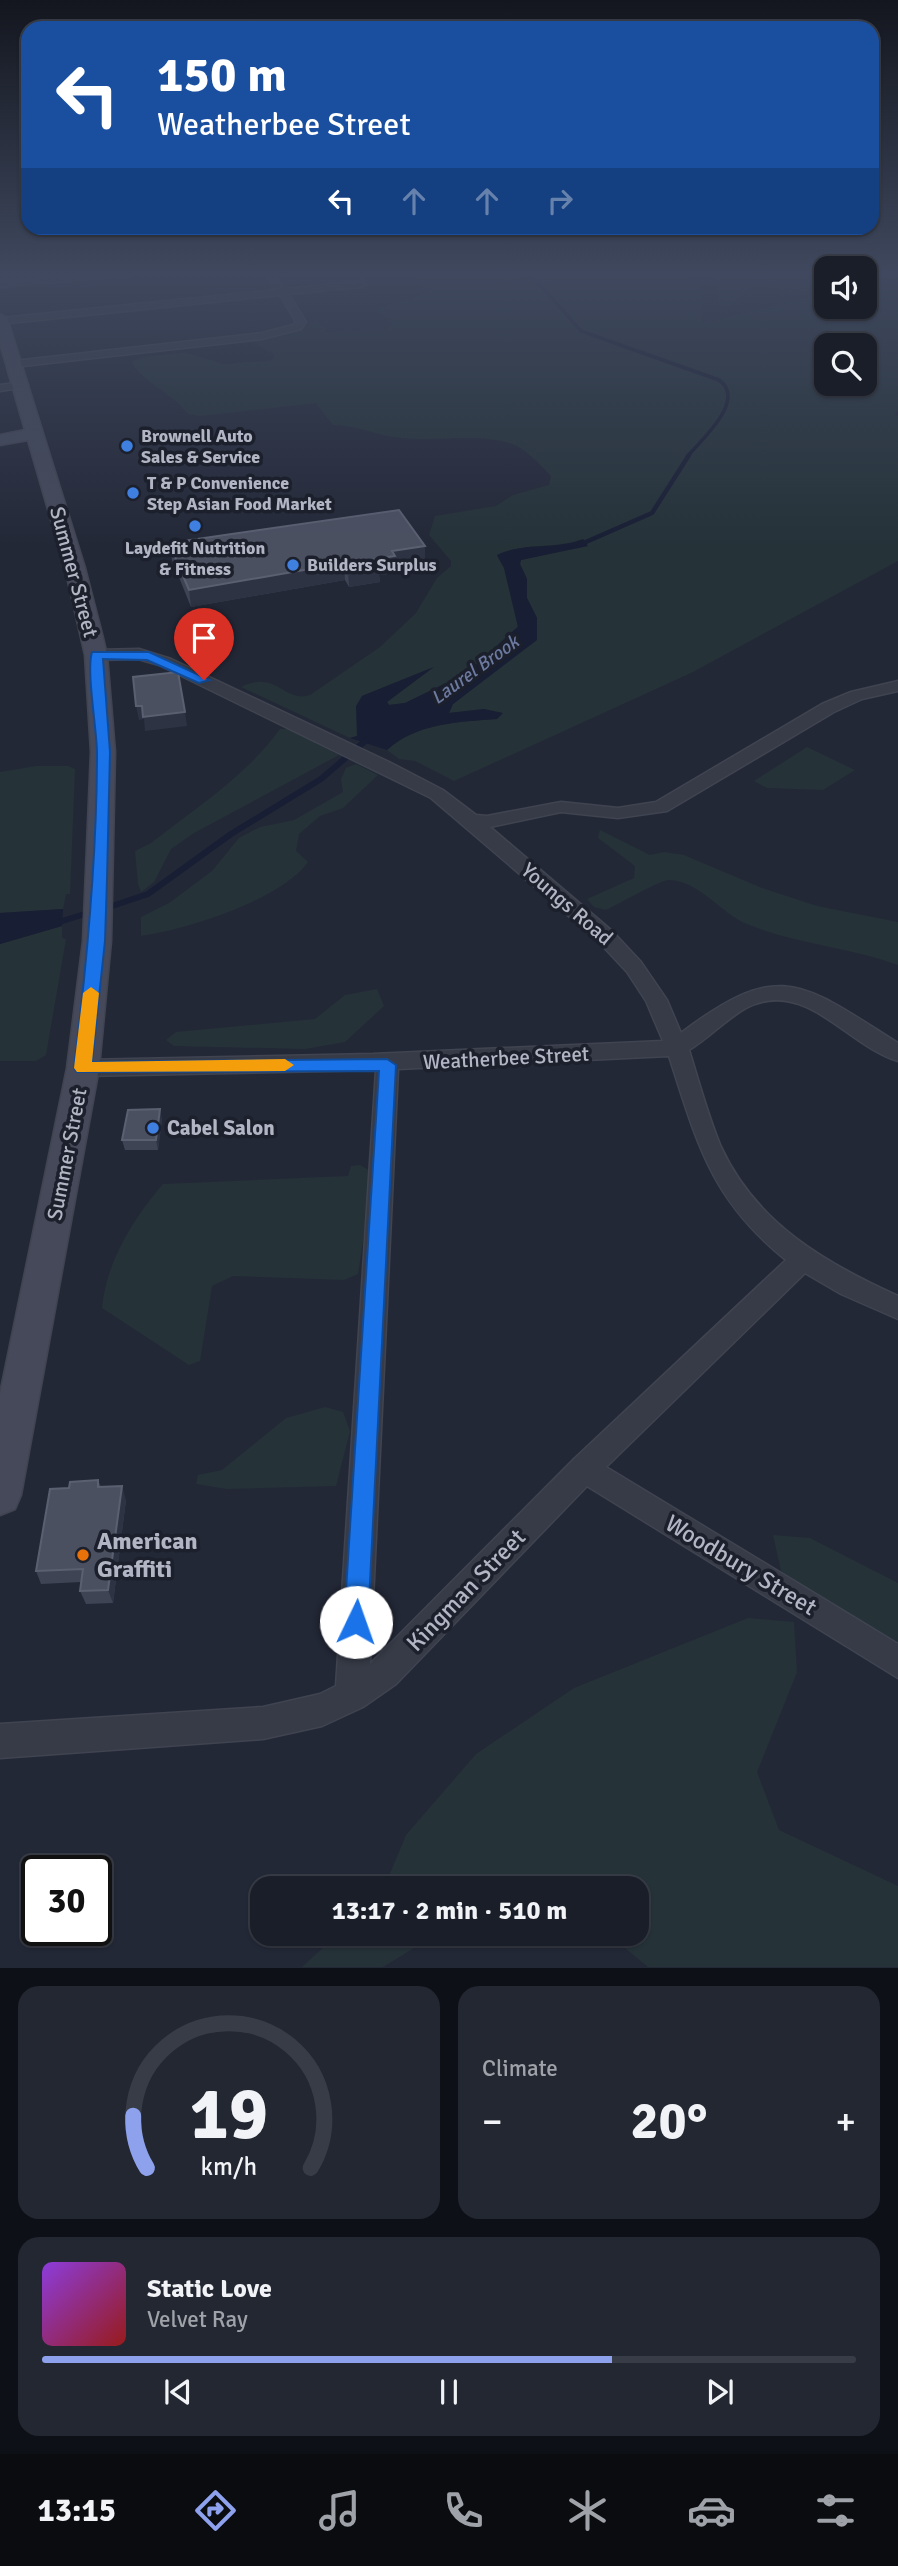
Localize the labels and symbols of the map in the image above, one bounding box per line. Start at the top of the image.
place label: Brownell Auto Sales & Service [141,425,260,468]
marker: Brownell Auto Sales & Service [119,438,135,454]
place label: T & P Convenience Step Asian Food Market [147,472,332,515]
marker: T & P Convenience Step Asian Food Market [125,485,141,501]
street label: Summer Street [44,504,104,640]
marker: Laydefit Nutrition & Fitness [187,518,203,534]
place label: Laydefit Nutrition & Fitness [125,537,265,580]
place label: Builders Surplus [307,554,437,576]
marker: Builders Surplus [285,557,301,573]
pin [174,608,234,680]
water label: Laurel Brook [426,629,525,710]
street label: Youngs Road [516,857,618,951]
street label: Weatherbee Street [422,1041,590,1075]
street label: Summer Street [41,1086,93,1222]
place label: Cabel Salon [167,1115,275,1141]
marker: Cabel Salon [145,1120,161,1136]
street label: Woodbury Street [660,1508,822,1622]
street label: Kingman Street [400,1522,532,1658]
place label: American Graffiti [97,1526,198,1584]
marker: American Graffiti [75,1547,91,1563]
position arrow [319,1585,393,1659]
speed limit sign: 30 [21,1855,112,1946]

